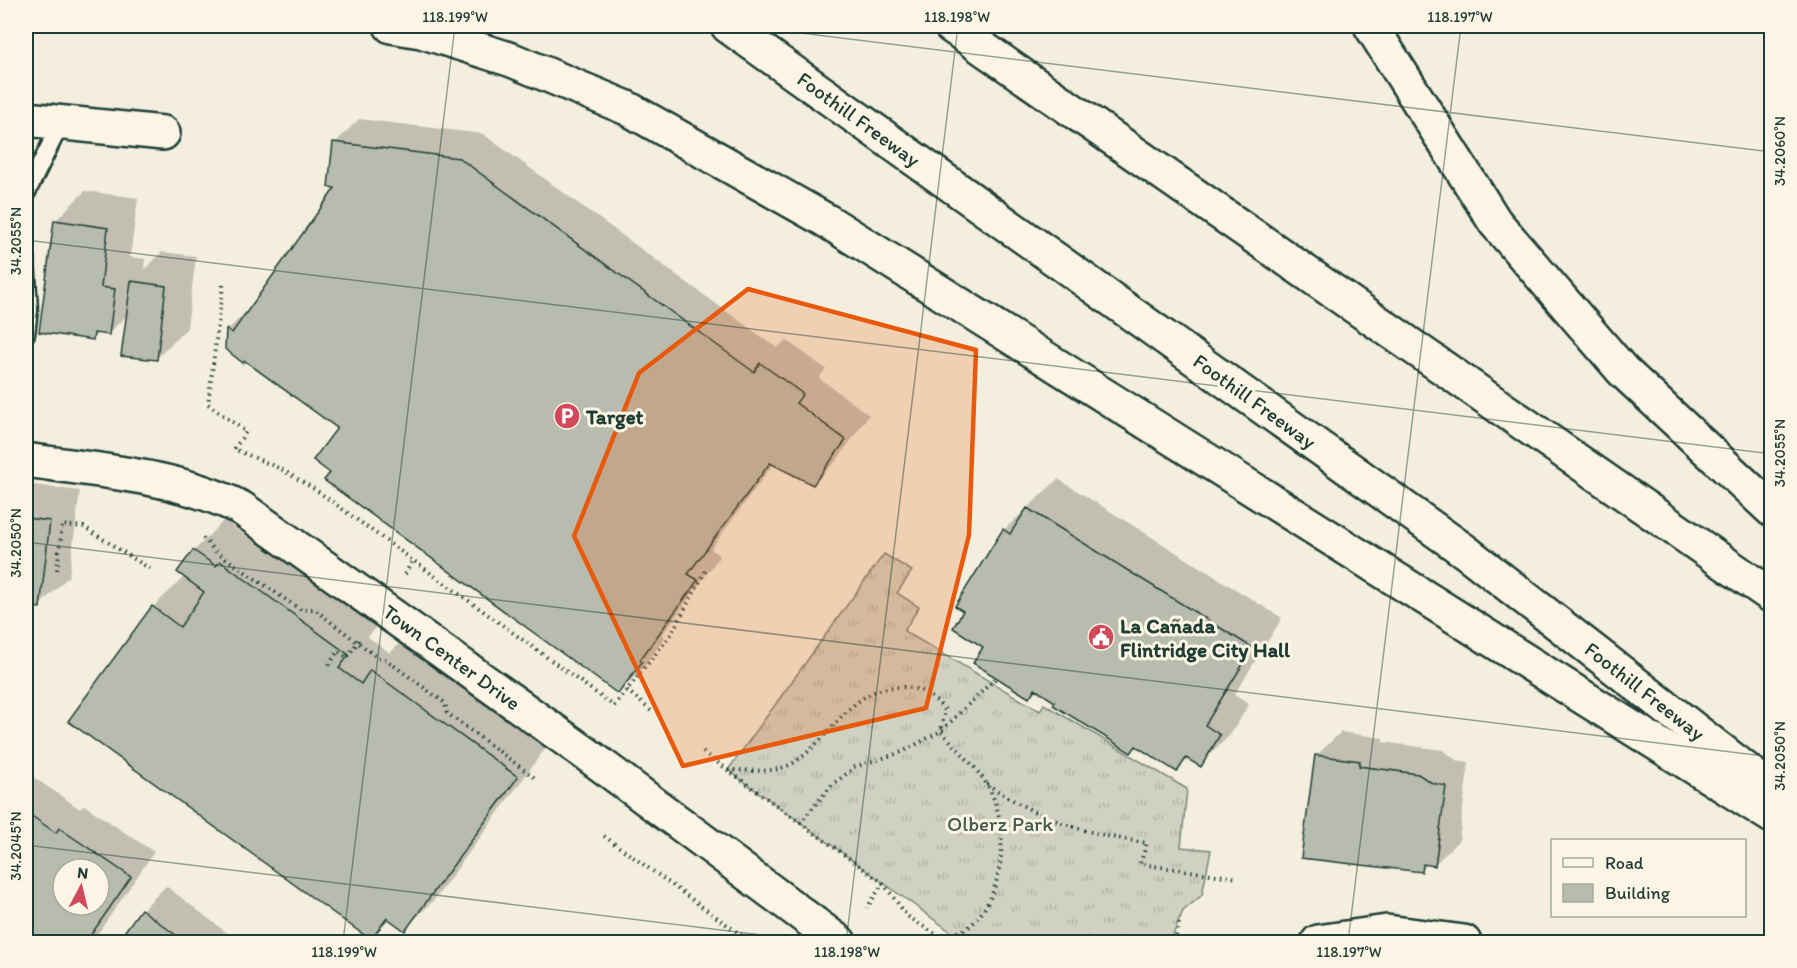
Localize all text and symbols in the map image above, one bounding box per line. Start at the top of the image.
text: 118.199°W [422,8,488,26]
text: 118.198°W [924,8,990,26]
text: 118.197°W [1427,8,1493,26]
street label: Foothill Freeway [793,66,925,172]
text: 34.2060°N [1771,116,1789,186]
text: 34.2055°N [7,207,25,275]
street label: Foothill Freeway [1189,348,1321,454]
parking icon: Target [552,401,582,431]
place label: Target [585,404,644,430]
text: 34.2055°N [1771,419,1789,487]
text: 34.2050°N [7,508,25,578]
street label: Town Center Drive [378,599,526,715]
place label: La Cañada Flintridge City Hall [1120,613,1291,663]
public building icon: La Cañada Flintridge City Hall [1086,622,1116,652]
street label: Foothill Freeway [1580,636,1710,746]
text: 34.2050°N [1771,721,1789,791]
text: 34.2045°N [7,811,25,881]
park label: Olberz Park [947,811,1053,836]
legend [1551,839,1746,917]
text: Road [1605,852,1644,874]
north arrow [51,857,111,917]
text: N [76,863,89,883]
text: Building [1605,882,1671,904]
text: 118.199°W [311,943,377,961]
text: 118.198°W [814,943,880,961]
text: 118.197°W [1316,943,1382,961]

